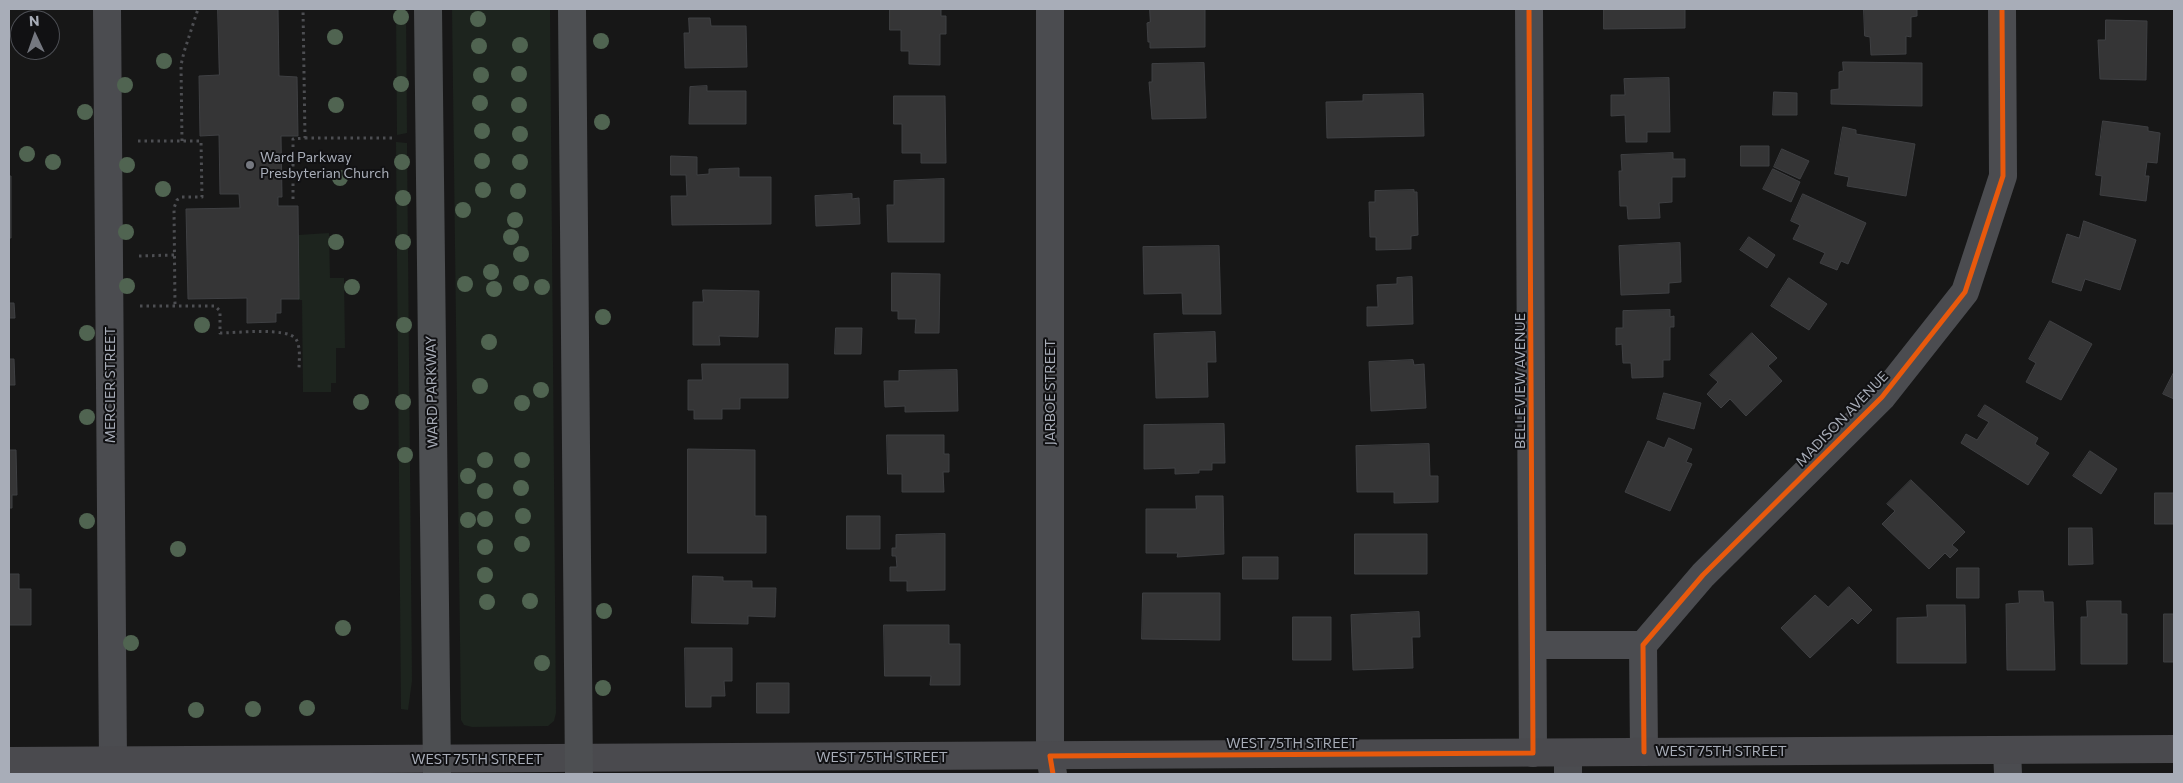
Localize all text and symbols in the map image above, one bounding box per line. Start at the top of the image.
north arrow [10,10,60,60]
text: N [29,12,40,29]
place label: Ward Parkway Presbyterian Church [260,149,389,182]
marker: Ward Parkway Presbyterian Church [244,159,256,171]
street label: BELLEVIEW AVENUE [1512,313,1528,449]
street label: MERCIER STREET [102,327,118,443]
street label: WARD PARKWAY [423,336,441,448]
street label: JARBOE STREET [1042,339,1058,445]
street label: MADISON AVENUE [1792,368,1892,470]
street label: WEST 75TH STREET [1226,735,1358,751]
street label: WEST 75TH STREET [1655,743,1787,759]
street label: WEST 75TH STREET [816,749,948,765]
street label: WEST 75TH STREET [411,751,543,767]

